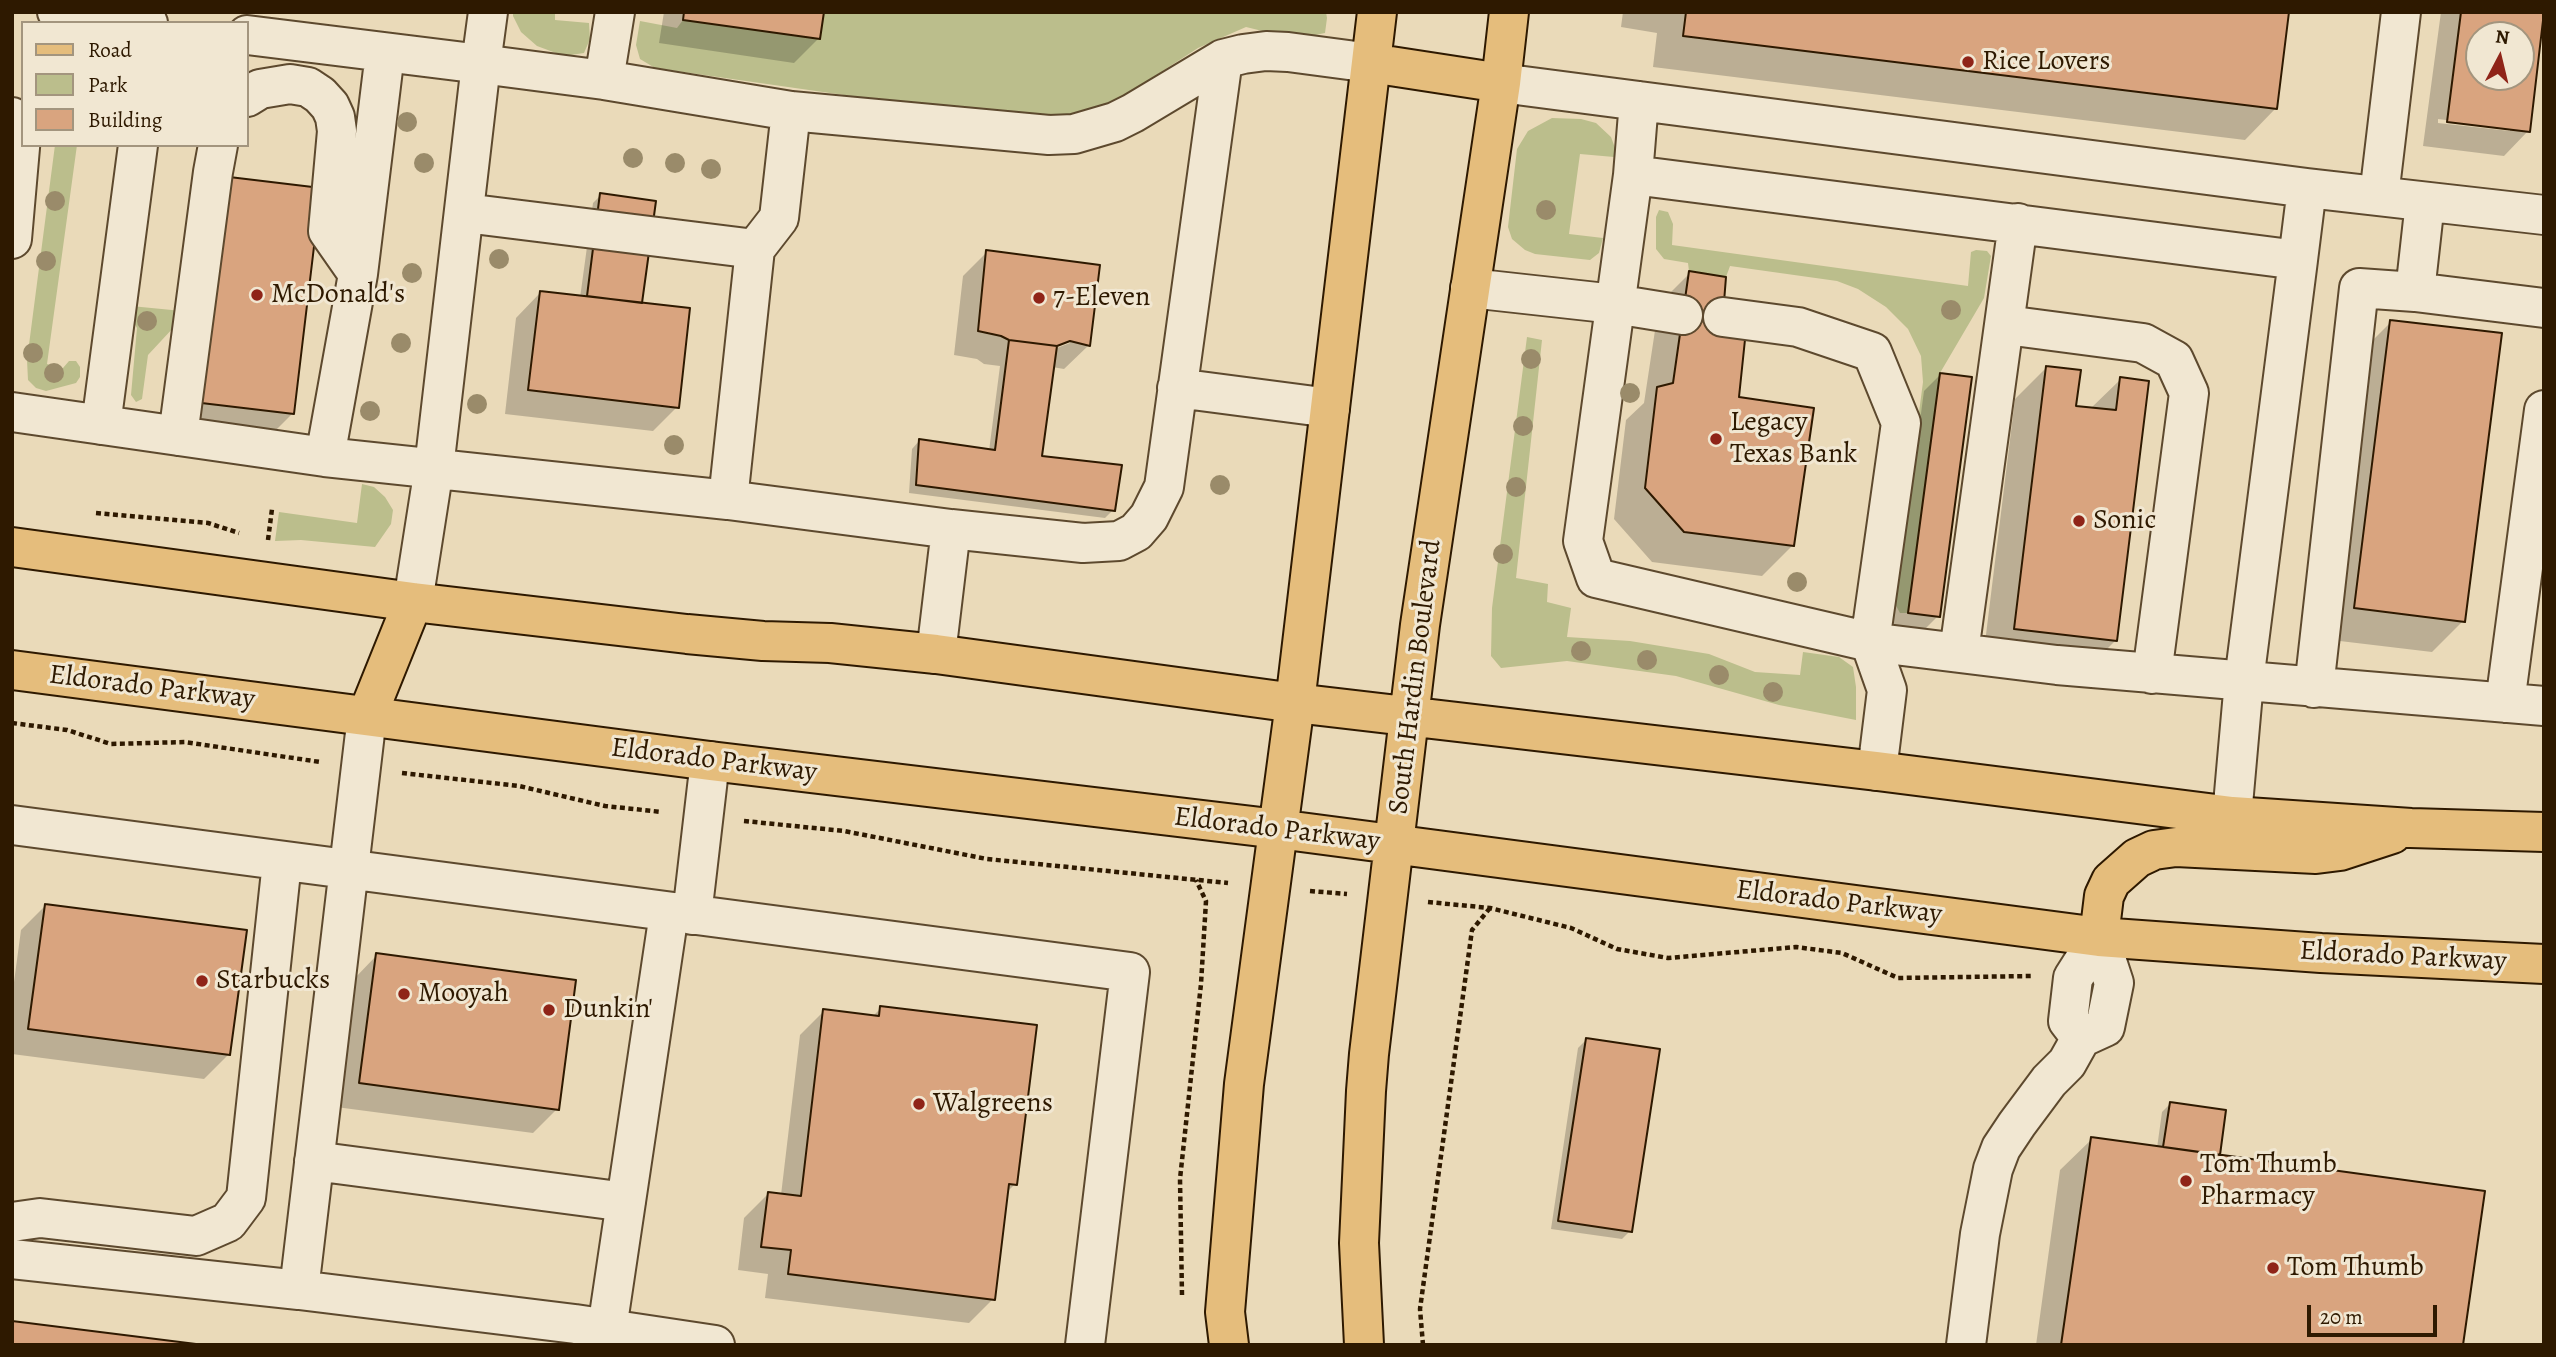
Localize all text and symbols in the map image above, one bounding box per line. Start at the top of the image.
legend [21,21,248,147]
north arrow [2465,21,2535,91]
text: N [2494,23,2511,51]
text: Road [88,36,132,64]
place label: Rice Lovers [1982,45,2110,79]
marker: Rice Lovers [1960,54,1976,70]
text: Park [88,71,127,99]
text: Building [88,106,162,134]
place label: McDonald's [271,278,405,312]
place label: 7-Eleven [1053,281,1150,315]
marker: McDonald's [249,287,265,303]
marker: 7-Eleven [1031,290,1047,306]
place label: Legacy Texas Bank [1730,406,1857,472]
marker: Legacy Texas Bank [1708,431,1724,447]
place label: Sonic [2093,504,2156,538]
marker: Sonic [2071,513,2087,529]
street label: South Hardin Boulevard [1382,538,1450,816]
street label: Eldorado Parkway [47,659,257,717]
street label: Eldorado Parkway [609,732,819,790]
street label: Eldorado Parkway [1172,801,1382,859]
street label: Eldorado Parkway [1734,874,1944,932]
street label: Eldorado Parkway [2299,935,2507,979]
place label: Starbucks [216,964,330,998]
marker: Starbucks [194,973,210,989]
place label: Mooyah [418,977,509,1011]
marker: Mooyah [396,986,412,1002]
place label: Dunkin' [563,993,653,1027]
marker: Dunkin' [541,1002,557,1018]
place label: Walgreens [933,1087,1053,1121]
marker: Walgreens [911,1096,927,1112]
place label: Tom Thumb Pharmacy [2200,1148,2337,1214]
marker: Tom Thumb Pharmacy [2178,1173,2194,1189]
place label: Tom Thumb [2287,1251,2424,1285]
marker: Tom Thumb [2265,1260,2281,1276]
scale bar [2311,1290,2440,1334]
text: 20 m [2320,1303,2363,1331]

